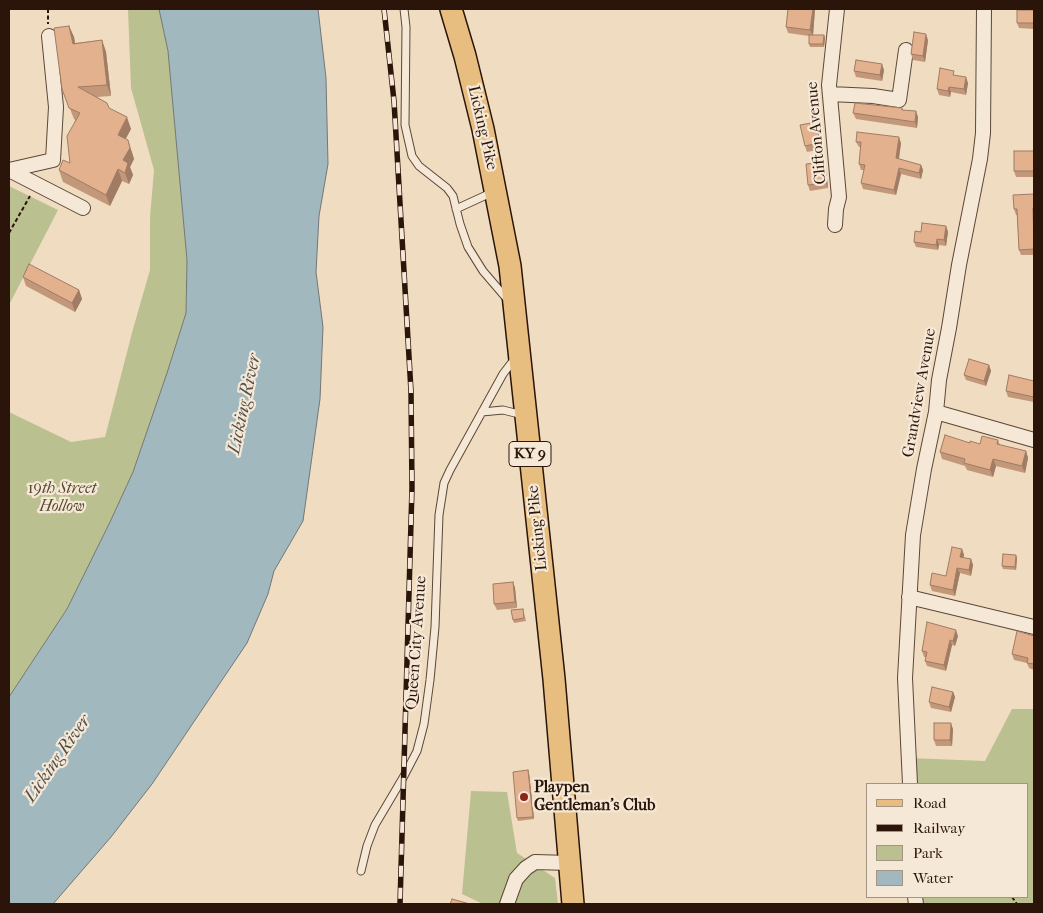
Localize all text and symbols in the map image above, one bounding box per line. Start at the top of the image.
street label: Clifton Avenue [803,81,831,185]
street label: Licking Pike [463,84,501,172]
street label: Grandview Avenue [899,327,941,459]
water label: Licking River [224,352,266,456]
road number: KY 9 [509,442,551,466]
park label: 19th Street Hollow [28,479,96,517]
street label: Licking Pike [524,484,552,572]
street label: Queen City Avenue [403,575,431,711]
water label: Licking River [20,711,96,807]
place label: Playpen Gentleman's Club [534,778,655,816]
legend [866,783,1028,898]
marker: Playpen Gentleman's Club [518,791,530,803]
text: Road [913,794,946,812]
text: Railway [913,819,965,837]
text: Park [913,844,943,862]
text: Water [913,869,953,887]

